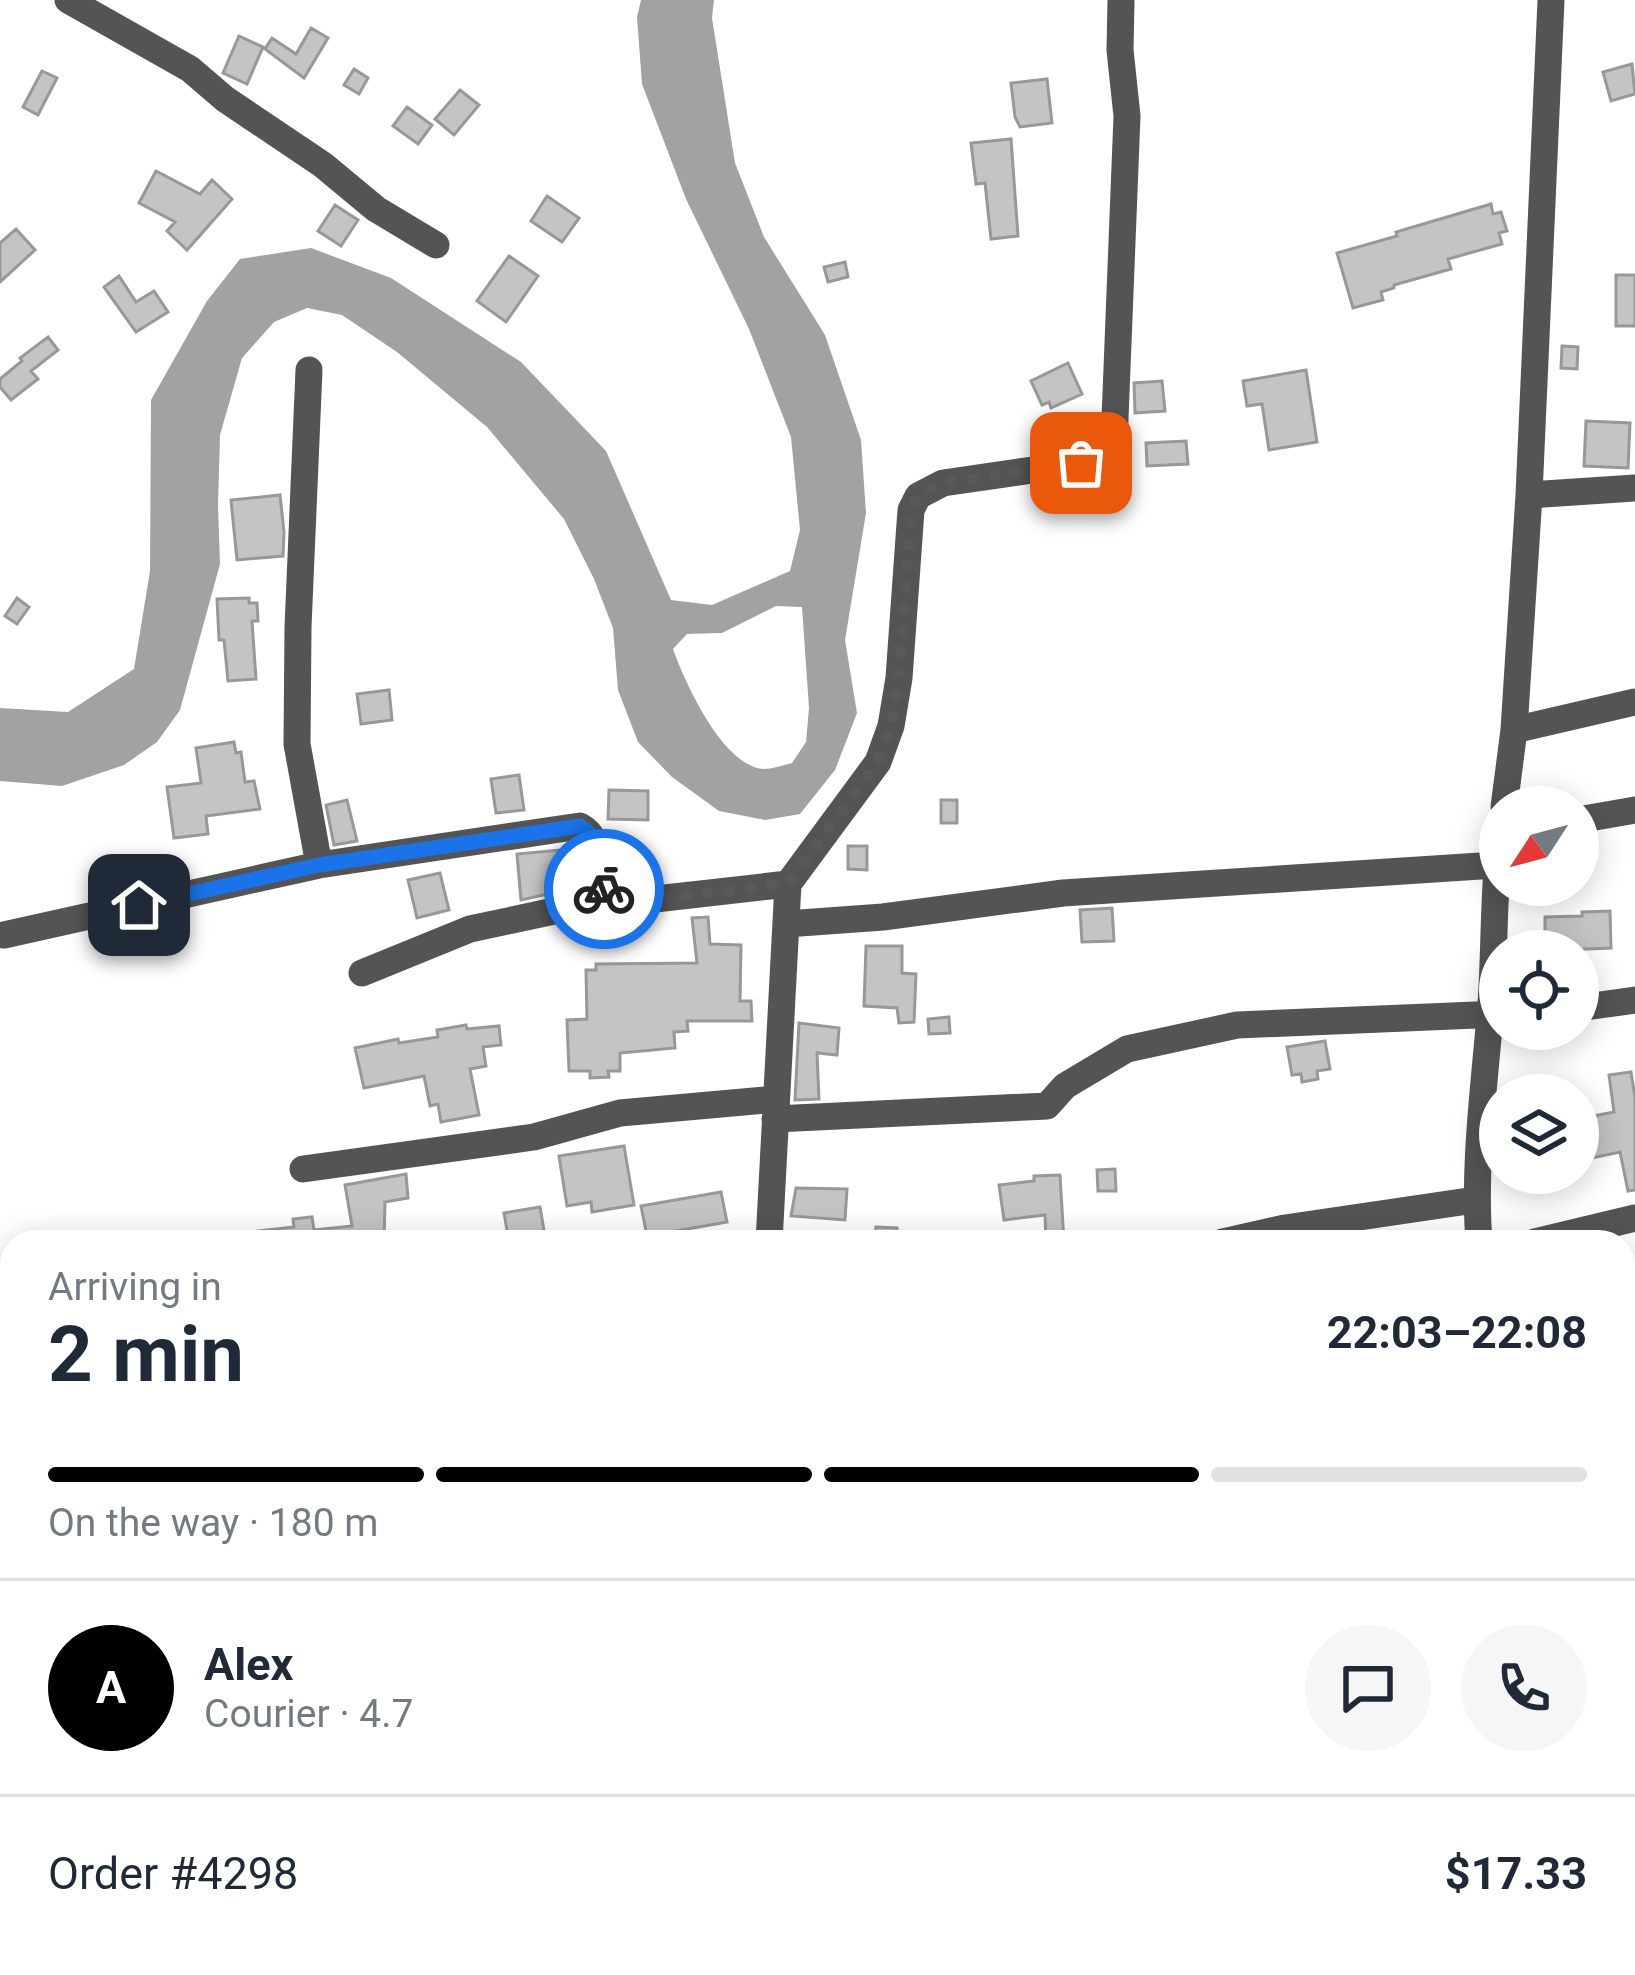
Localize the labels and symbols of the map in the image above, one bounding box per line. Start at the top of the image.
pin [1030,412,1132,514]
north arrow [1479,786,1599,906]
courier [544,829,664,949]
pin [88,854,190,956]

